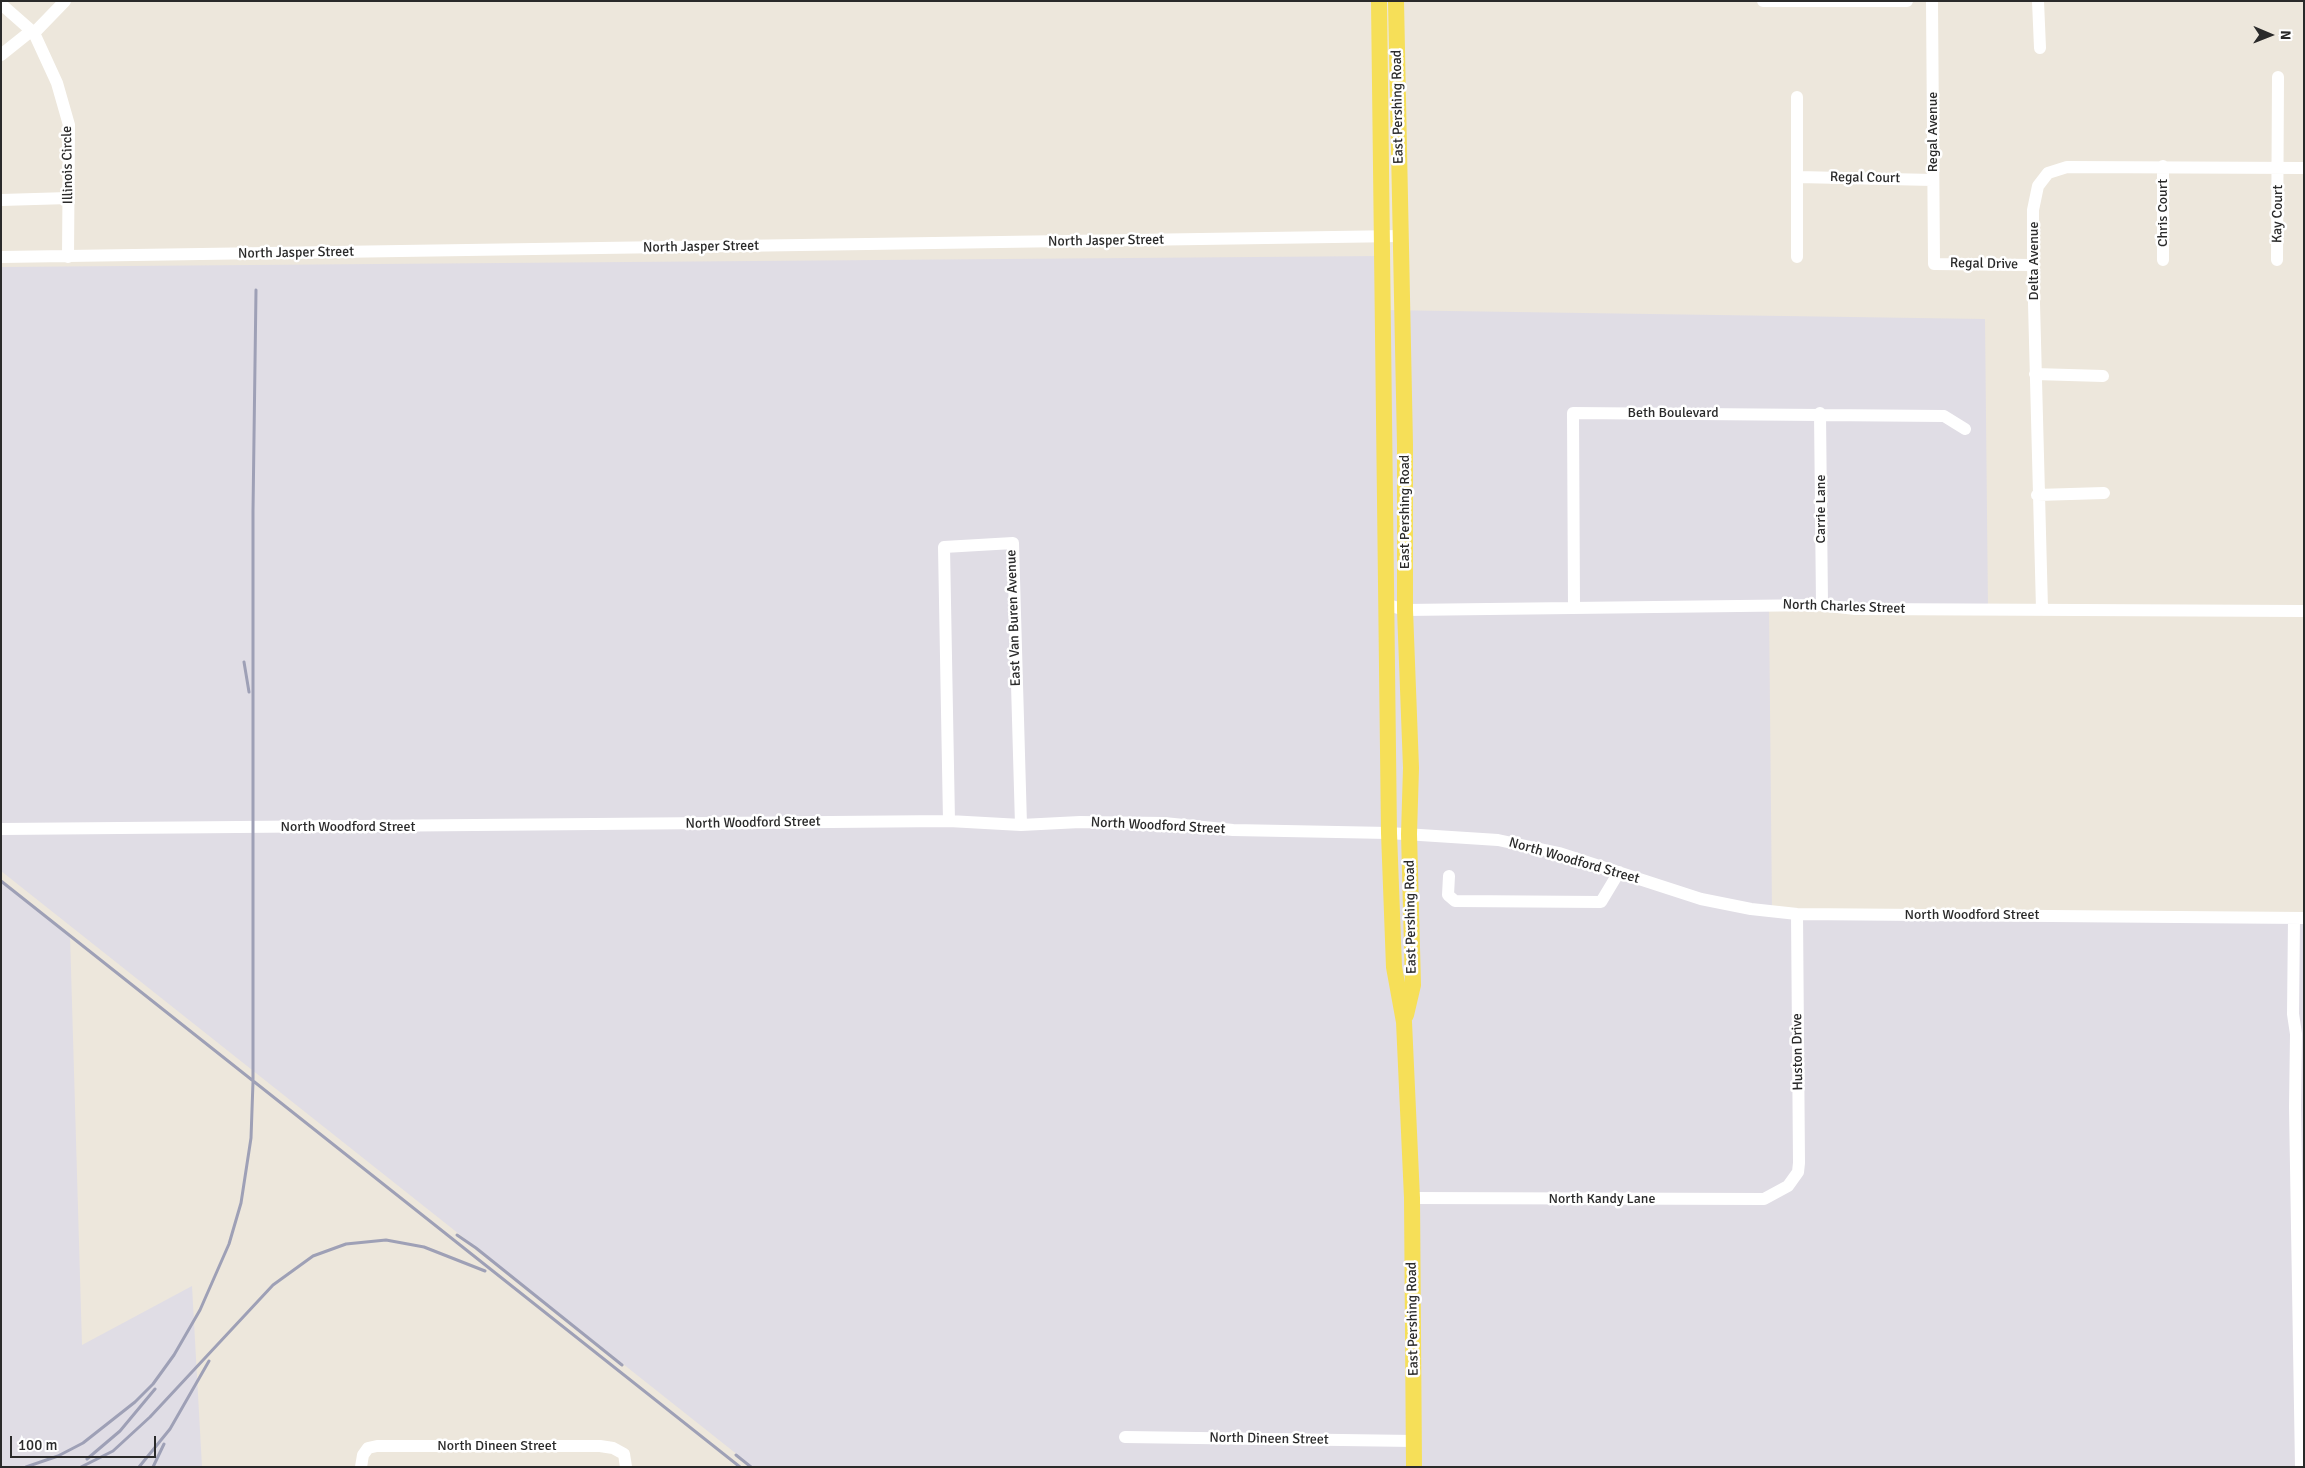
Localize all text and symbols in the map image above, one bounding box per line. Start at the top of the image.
north arrow [2245,10,2295,60]
text: N [2277,30,2294,40]
street label: East Pershing Road [1389,50,1407,164]
street label: Regal Avenue [1925,92,1941,172]
street label: Illinois Circle [59,126,77,204]
street label: Regal Court [1830,169,1900,187]
street label: Chris Court [2155,179,2171,247]
street label: Kay Court [2269,185,2287,243]
street label: Delta Avenue [2026,222,2042,300]
street label: North Jasper Street [1048,232,1164,250]
street label: North Jasper Street [643,238,759,256]
street label: North Jasper Street [238,244,354,262]
street label: Regal Drive [1950,255,2018,273]
street label: Beth Boulevard [1627,405,1719,421]
street label: East Pershing Road [1397,455,1413,569]
street label: Carrie Lane [1813,475,1829,543]
street label: East Van Buren Avenue [1003,549,1025,687]
street label: North Charles Street [1782,596,1906,618]
street label: North Woodford Street [685,813,821,833]
street label: North Woodford Street [1090,814,1226,838]
street label: North Woodford Street [280,819,416,835]
street label: North Woodford Street [1507,834,1641,888]
street label: East Pershing Road [1402,860,1420,974]
street label: North Woodford Street [1904,907,2040,923]
street label: Huston Drive [1789,1013,1807,1091]
street label: North Kandy Lane [1549,1191,1655,1207]
street label: East Pershing Road [1404,1262,1422,1376]
scale bar [12,1426,159,1458]
street label: North Dineen Street [1209,1430,1329,1448]
text: 100 m [18,1436,58,1454]
street label: North Dineen Street [437,1438,557,1454]

